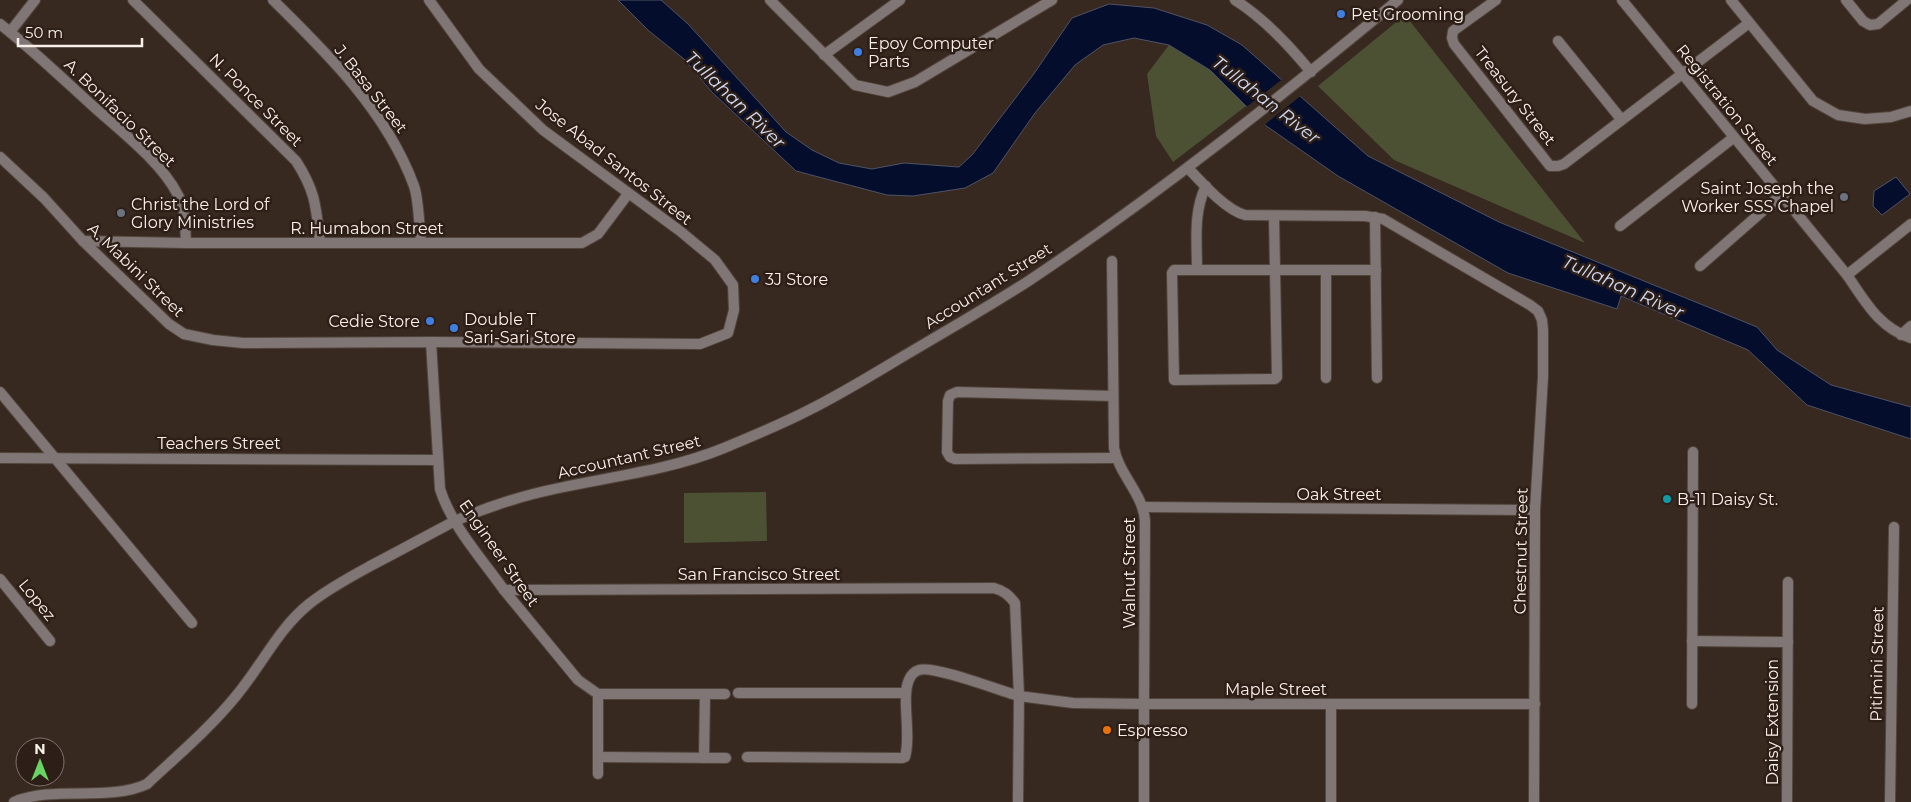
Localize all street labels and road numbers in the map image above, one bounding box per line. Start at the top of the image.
street label: J. Basa Street [330,40,412,137]
street label: Registration Street [1672,41,1782,170]
street label: Treasury Street [1471,43,1560,150]
street label: N. Ponce Street [206,50,307,151]
street label: A. Bonifacio Street [60,55,180,171]
street label: Jose Abad Santos Street [531,94,696,229]
street label: A. Mabini Street [84,219,189,321]
street label: R. Humabon Street [290,219,444,238]
street label: Accountant Street [921,239,1055,333]
street label: Accountant Street [556,431,703,483]
street label: Teachers Street [157,434,281,453]
street label: Oak Street [1297,485,1382,504]
street label: Chestnut Street [1510,487,1532,615]
street label: Engineer Street [455,496,543,610]
street label: Walnut Street [1120,517,1139,629]
street label: San Francisco Street [678,565,841,584]
street label: Lopez [15,575,59,625]
street label: Pitimini Street [1866,606,1888,722]
street label: Daisy Extension [1763,659,1782,785]
street label: Maple Street [1225,680,1328,699]

